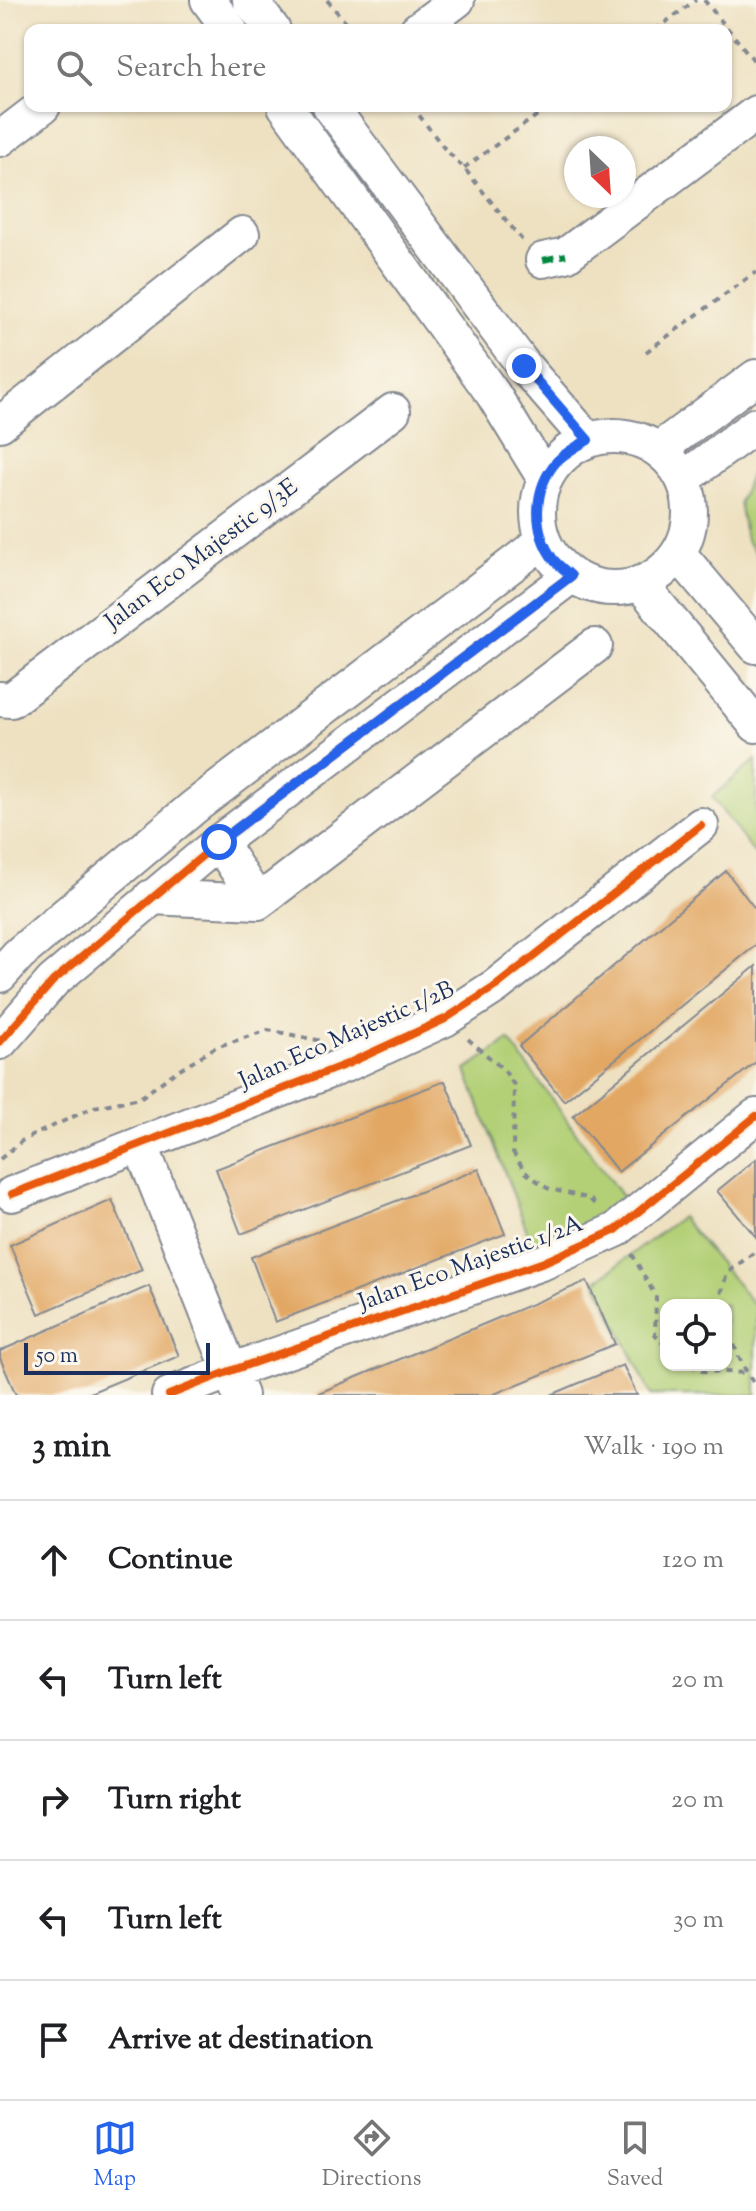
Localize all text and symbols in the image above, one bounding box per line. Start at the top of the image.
search box [24,24,732,112]
icon: search [52,46,96,90]
text: Search here [116,47,266,90]
north arrow [564,136,636,208]
route end [506,348,542,384]
street label: Jalan Eco Majestic 9/3E [97,471,306,640]
route start [201,824,237,860]
street label: Jalan Eco Majestic 1/2B [232,973,460,1100]
street label: Jalan Eco Majestic 1/2A [352,1207,588,1321]
map controls [660,1299,732,1371]
button: locate [660,1299,732,1371]
scale bar [24,1339,210,1375]
text: 50 m [36,1341,78,1373]
text: 3 min [32,1423,111,1472]
text: Walk · 190 m [583,1429,724,1466]
icon: ahead [32,1538,76,1582]
text: Continue [108,1539,233,1582]
text: 120 m [662,1542,724,1579]
icon: left [32,1658,76,1702]
text: Turn left [108,1659,222,1702]
text: 20 m [671,1662,724,1699]
icon: right [32,1778,76,1822]
text: Turn right [108,1779,241,1822]
text: 20 m [671,1782,724,1819]
icon: left [32,1898,76,1942]
text: Turn left [108,1899,222,1942]
text: 30 m [673,1902,724,1939]
icon: arrive [32,2018,76,2062]
text: Arrive at destination [108,2019,373,2062]
tab: Map [93,2116,137,2196]
tab: Directions [322,2116,421,2196]
tab: Saved [607,2116,663,2196]

